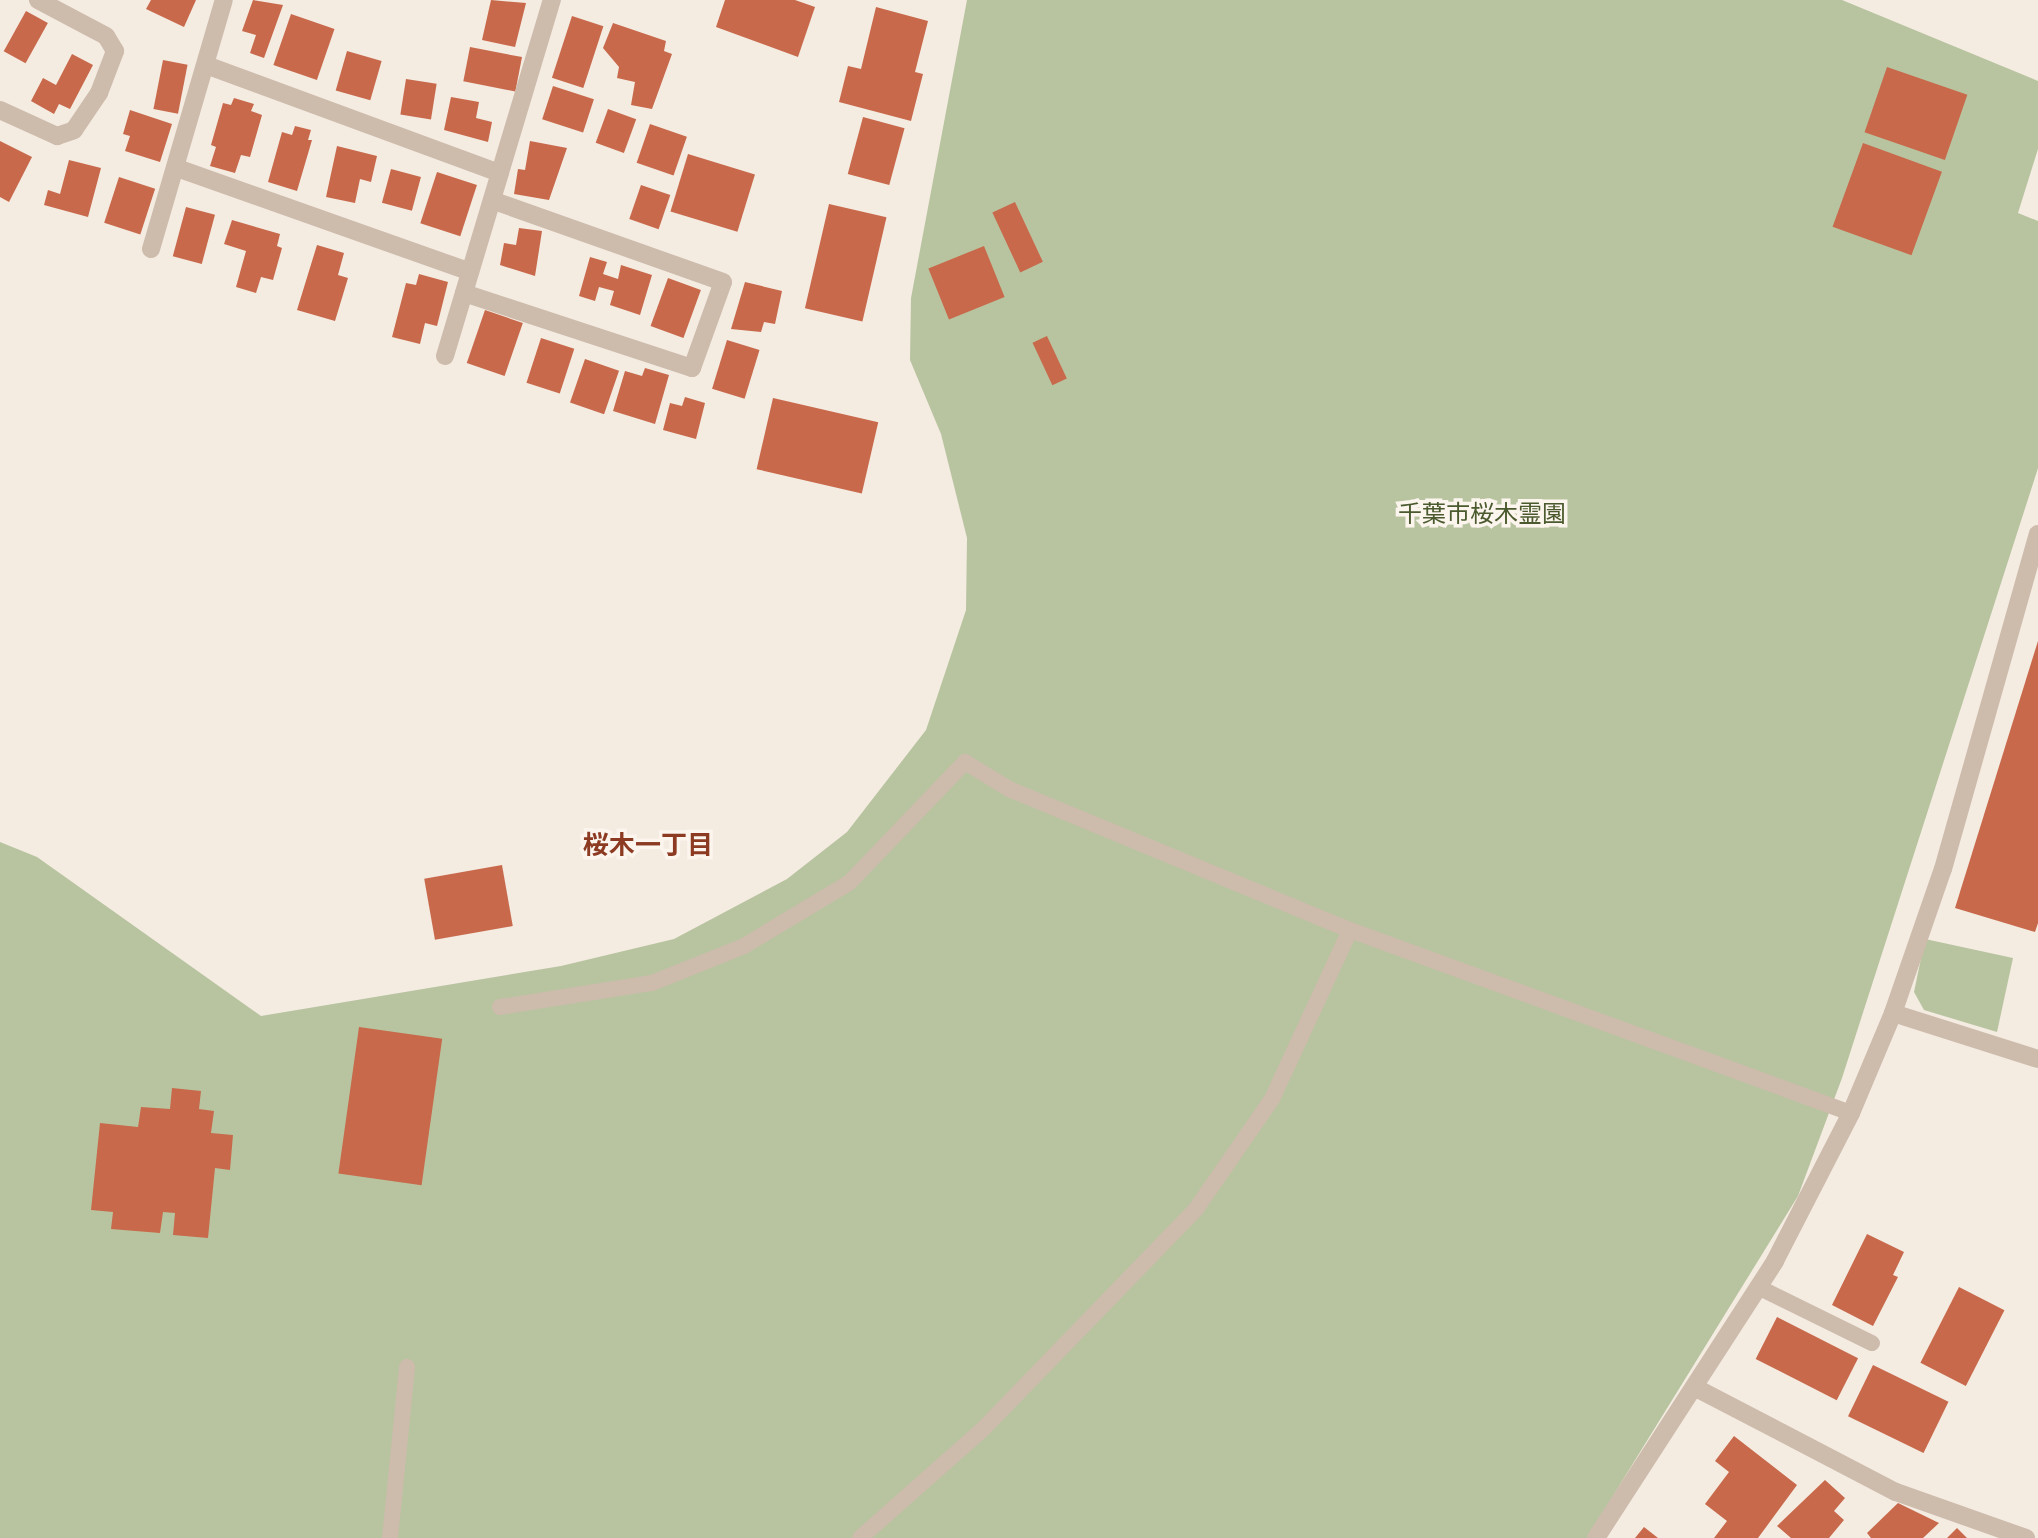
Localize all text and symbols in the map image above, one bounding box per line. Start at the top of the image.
park label: 千葉市桜木霊園 [1398,501,1566,529]
district label: 桜木一丁目 [583,830,713,862]

